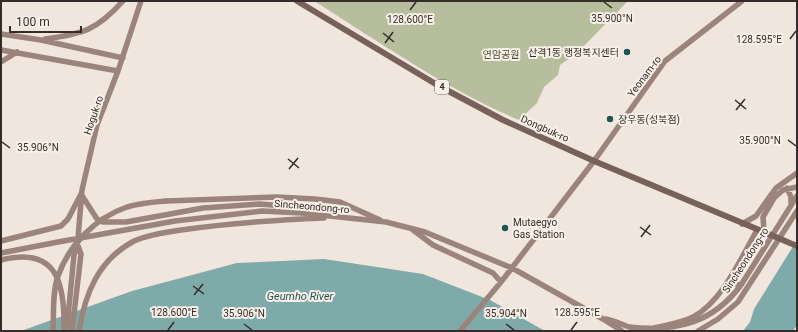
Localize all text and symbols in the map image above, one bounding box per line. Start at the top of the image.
scale bar [10,8,81,34]
text: 35.900°N [591,13,633,24]
text: 128.600°E [387,14,433,25]
text: 100 m [16,15,50,29]
text: 128.595°E [736,34,782,45]
place label: 산격1동 행정복지센터 [528,47,619,58]
marker: 산격1동 행정복지센터 [622,47,632,57]
park label: 연암공원 [483,49,519,60]
street label: Yeonam-ro [626,54,663,99]
road number: 4 [435,80,449,94]
street label: Hoguk-ro [82,94,105,136]
street label: Dongbuk-ro [519,113,571,144]
marker: 장우동(성북점) [605,114,615,124]
place label: 장우동(성북점) [618,114,680,126]
text: 35.900°N [739,135,781,146]
text: 35.906°N [17,142,59,153]
street label: Sincheondong-ro [274,198,350,215]
place label: Mutaegyo Gas Station [513,217,564,240]
marker: Mutaegyo Gas Station [500,223,510,233]
street label: Sincheondong-ro [720,225,771,295]
water label: Geumho River [267,290,334,303]
text: 128.600°E [151,307,197,318]
text: 128.595°E [554,307,600,318]
text: 35.906°N [223,308,265,319]
text: 35.904°N [485,308,527,319]

